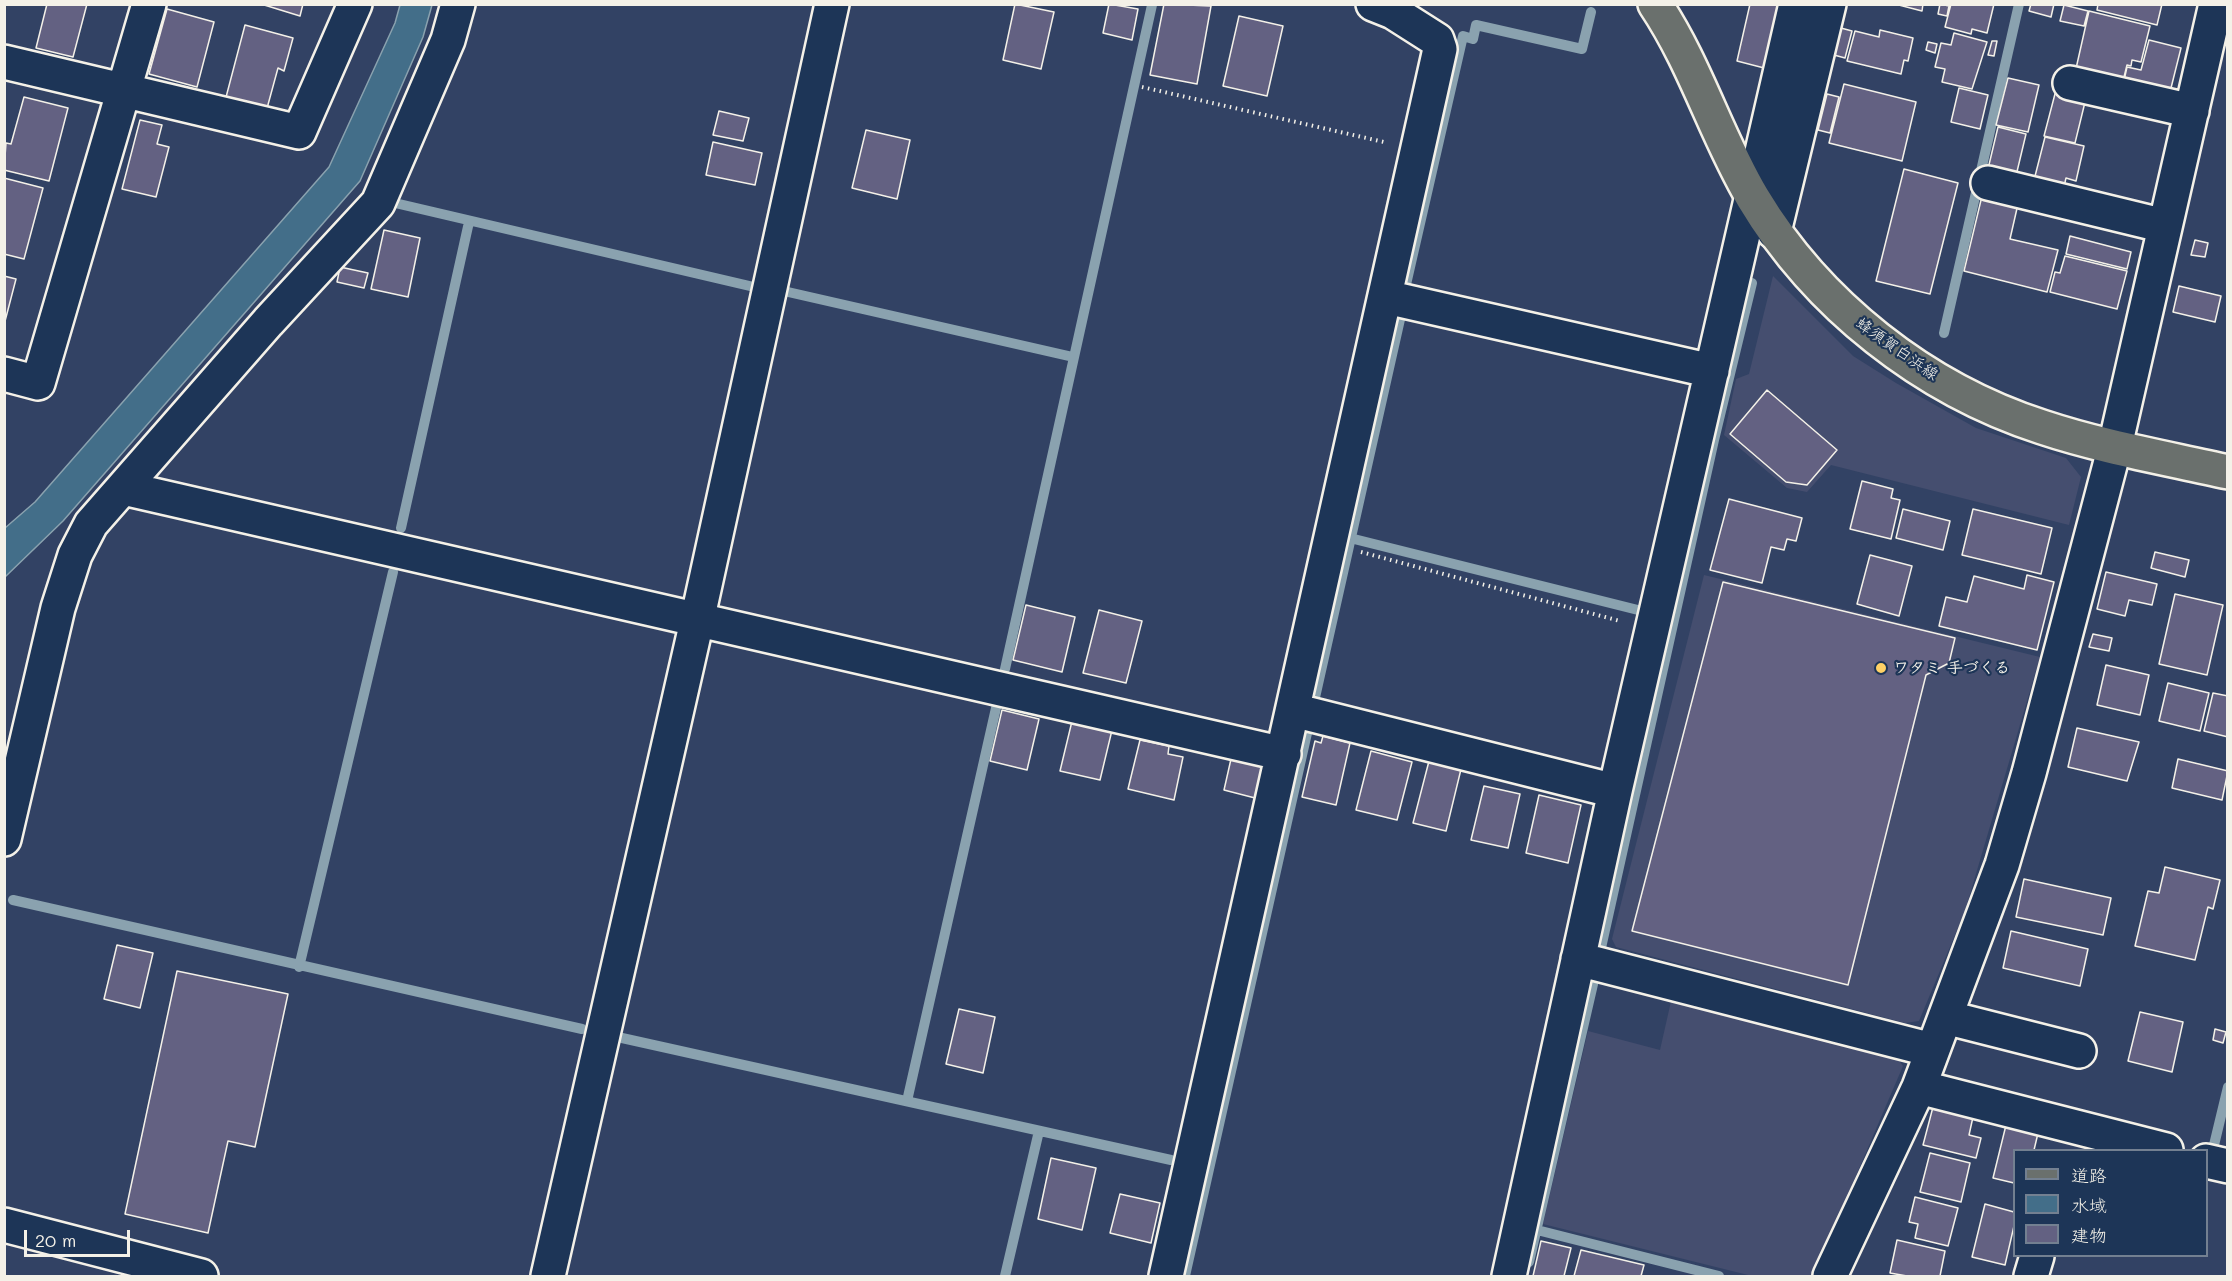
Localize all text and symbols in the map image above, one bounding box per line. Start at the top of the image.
street label: 蜂須賀白浜線 [1852,314,1942,384]
place label: ワタミ 手づくる [1893,658,2011,678]
marker: ワタミ 手づくる [1874,661,1888,675]
legend [2013,1149,2208,1257]
text: 道路 [2071,1163,2107,1187]
text: 水域 [2071,1193,2107,1217]
scale bar [27,1218,134,1256]
text: 建物 [2071,1223,2107,1247]
text: 20 m [35,1228,76,1252]

